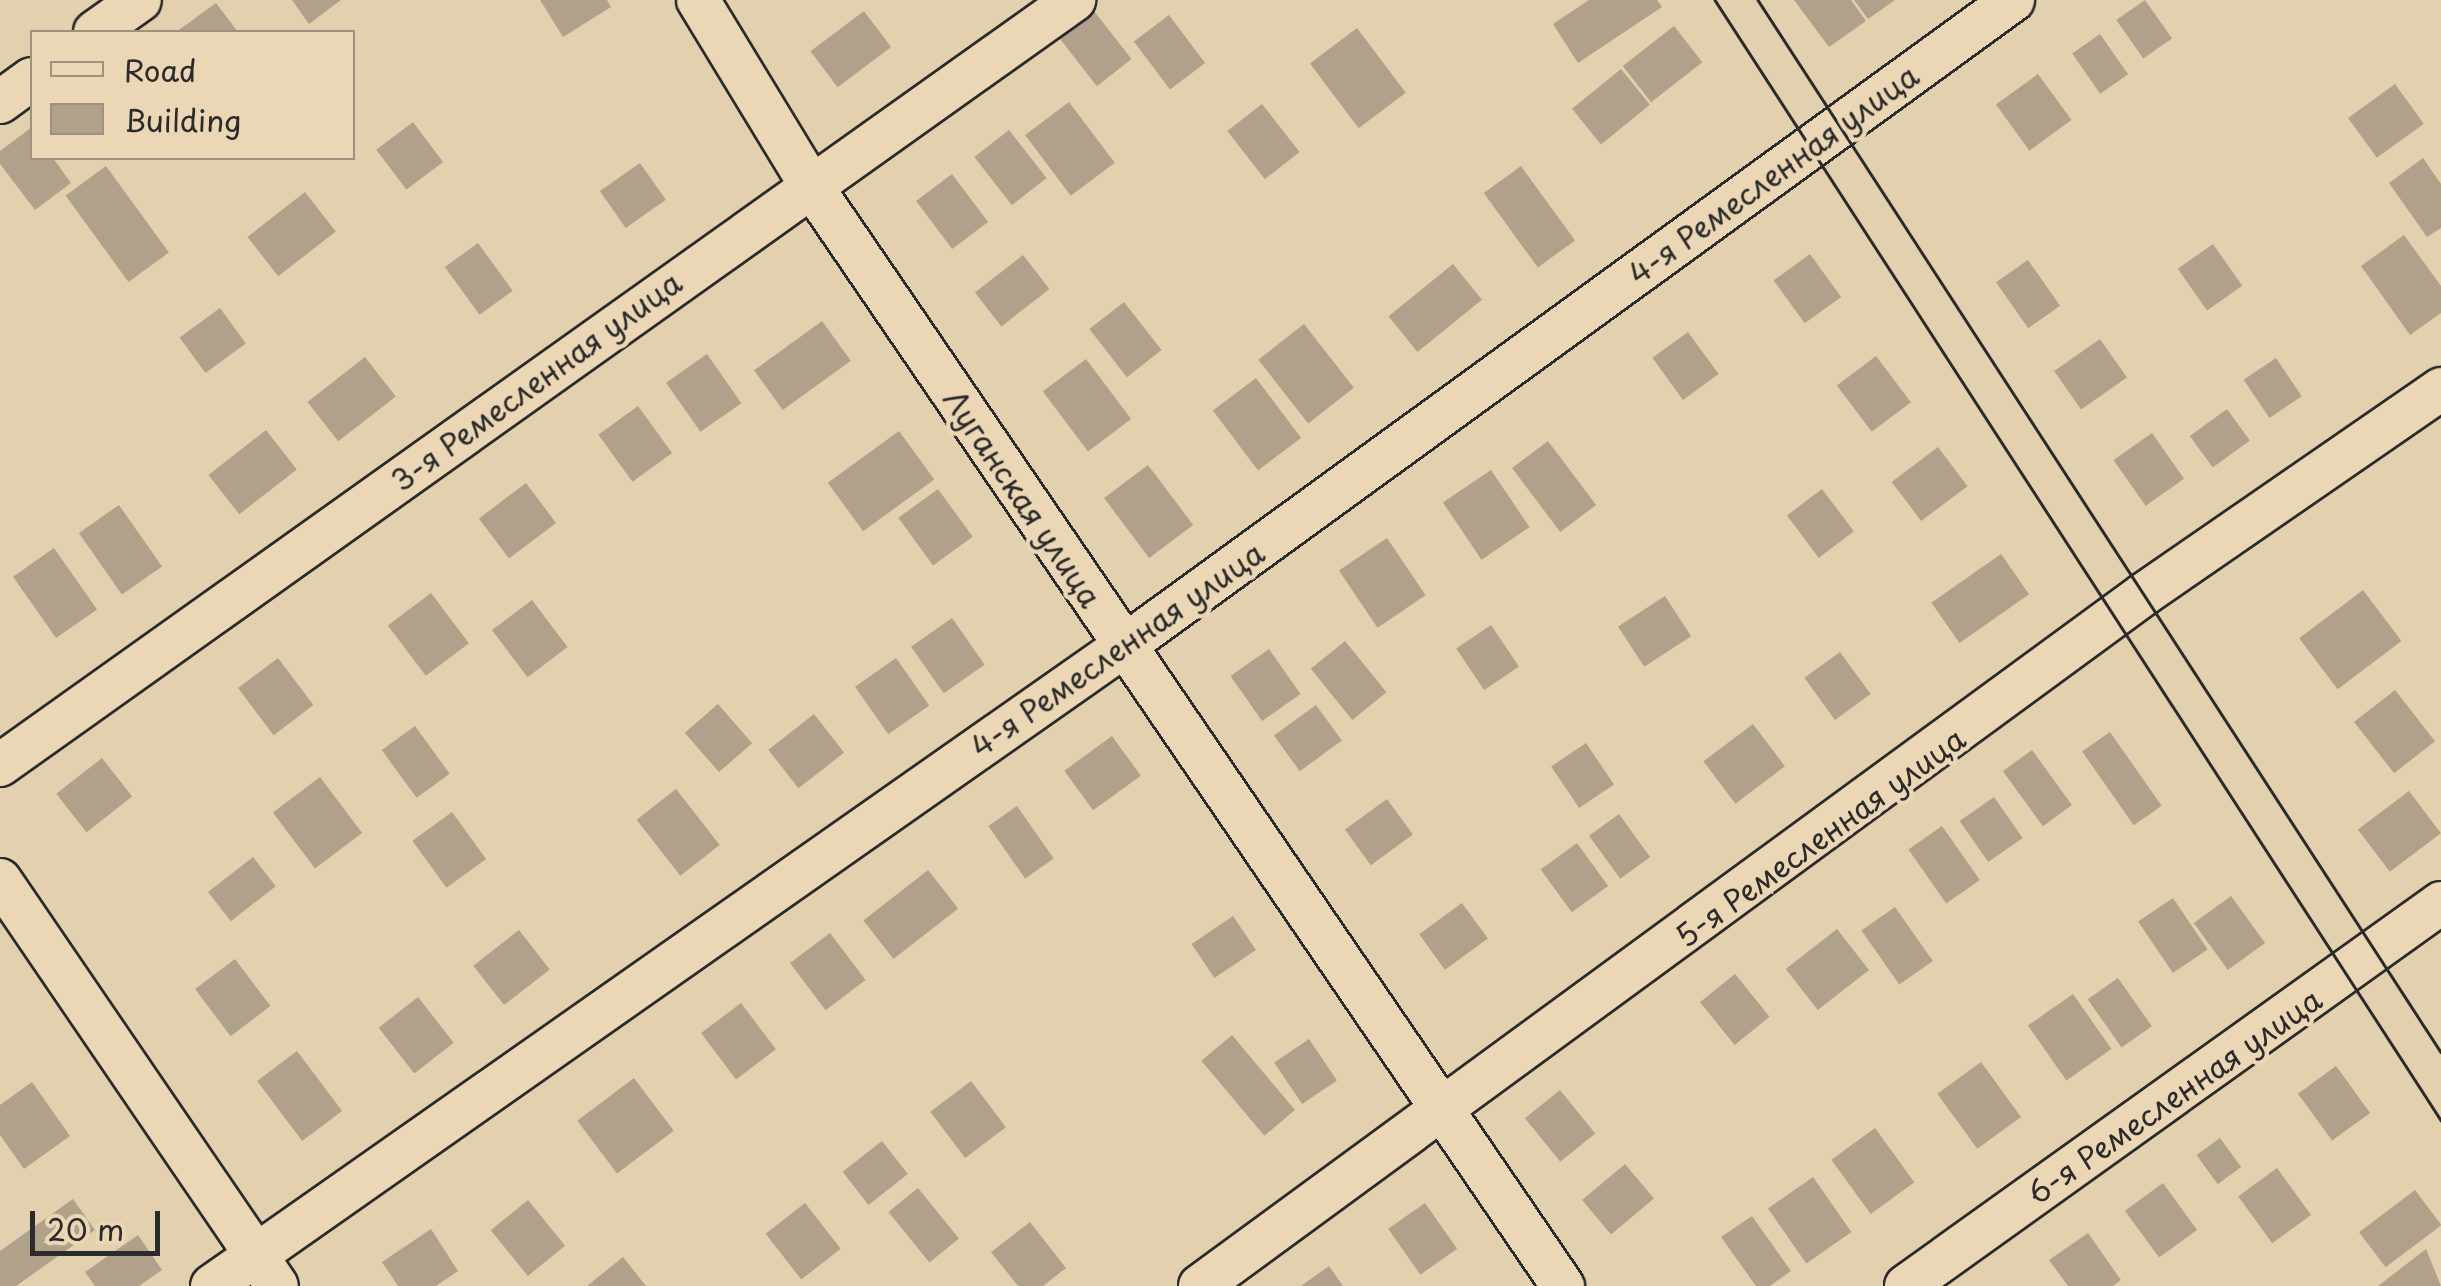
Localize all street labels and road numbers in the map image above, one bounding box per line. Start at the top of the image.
street label: 4-я Ремесленная улица [1620,56,1926,292]
street label: 3-я Ремесленная улица [383,263,689,499]
street label: Луганская улица [936,382,1110,614]
street label: 4-я Ремесленная улица [962,533,1272,765]
street label: 5-я Ремесленная улица [1667,719,1973,955]
street label: 6-я Ремесленная улица [2019,980,2329,1212]

